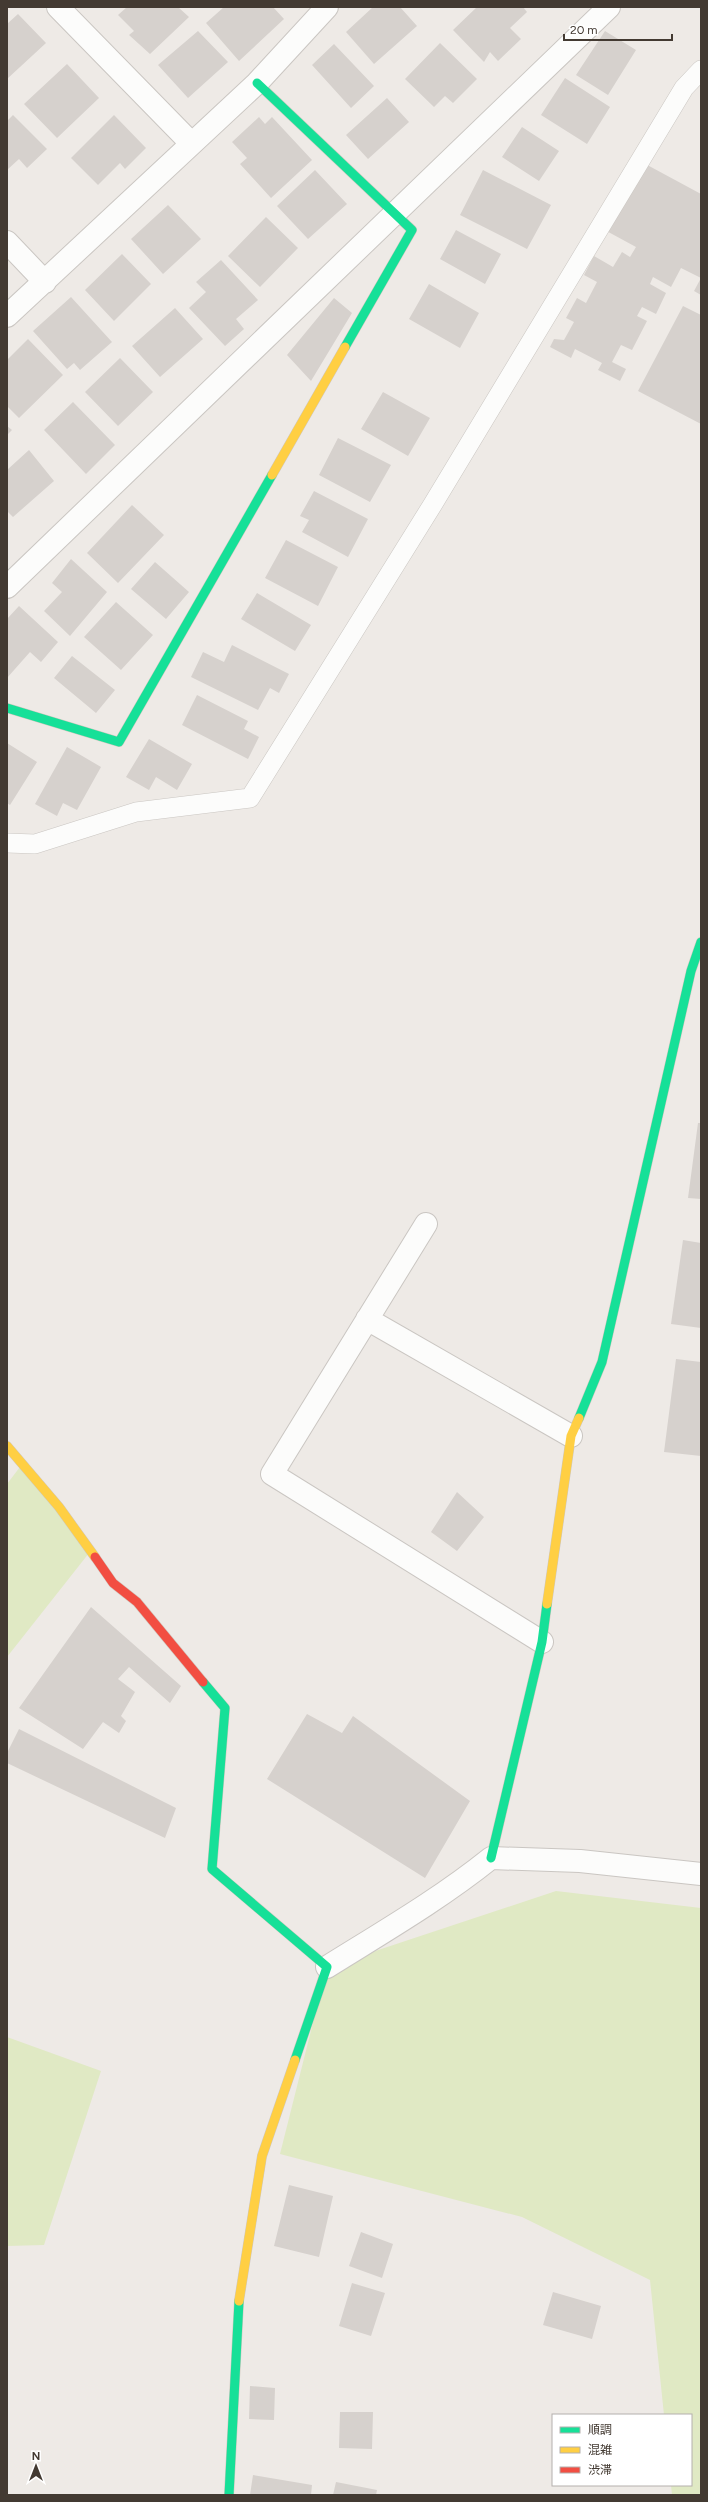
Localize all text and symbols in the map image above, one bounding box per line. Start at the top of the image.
scale bar [564,16,672,42]
text: 20 m [570,23,598,37]
legend [552,2414,692,2486]
text: 順調 [588,2423,612,2437]
text: 混雑 [588,2443,612,2457]
north arrow [16,2446,56,2486]
text: N [32,2450,40,2463]
text: 渋滞 [588,2463,612,2477]

